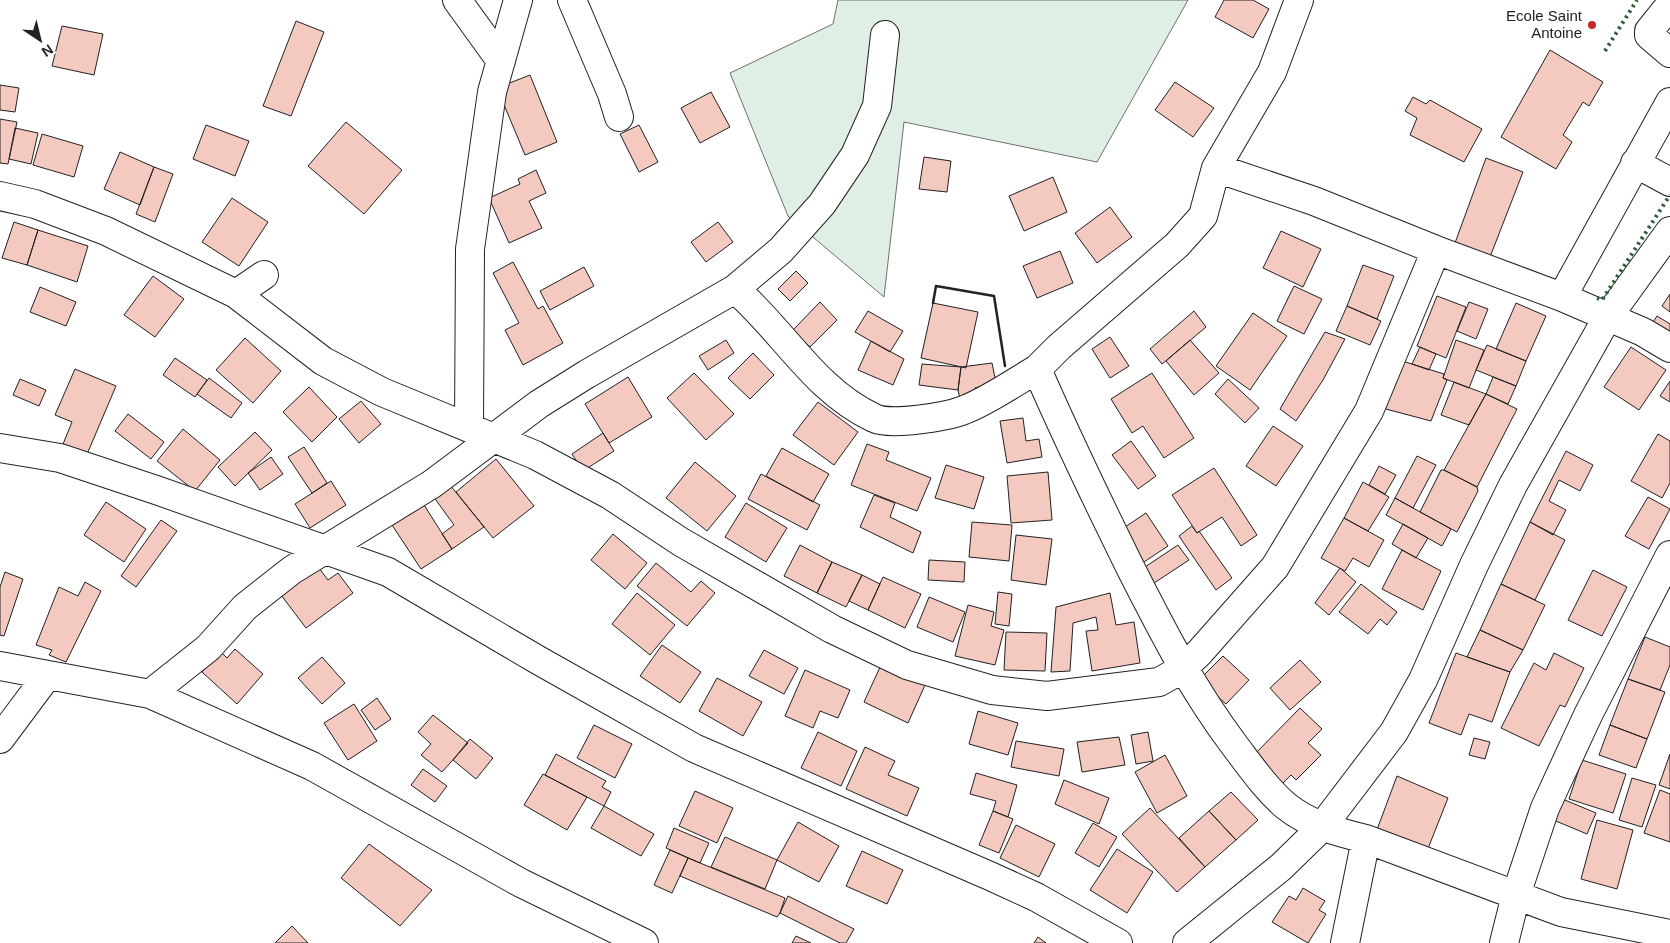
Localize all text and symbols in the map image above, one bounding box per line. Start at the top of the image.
place label: Ecole Saint Antoine [1506,7,1583,41]
north arrow [15,15,65,65]
marker: Ecole Saint Antoine [1586,19,1598,31]
text: N [39,41,56,60]

